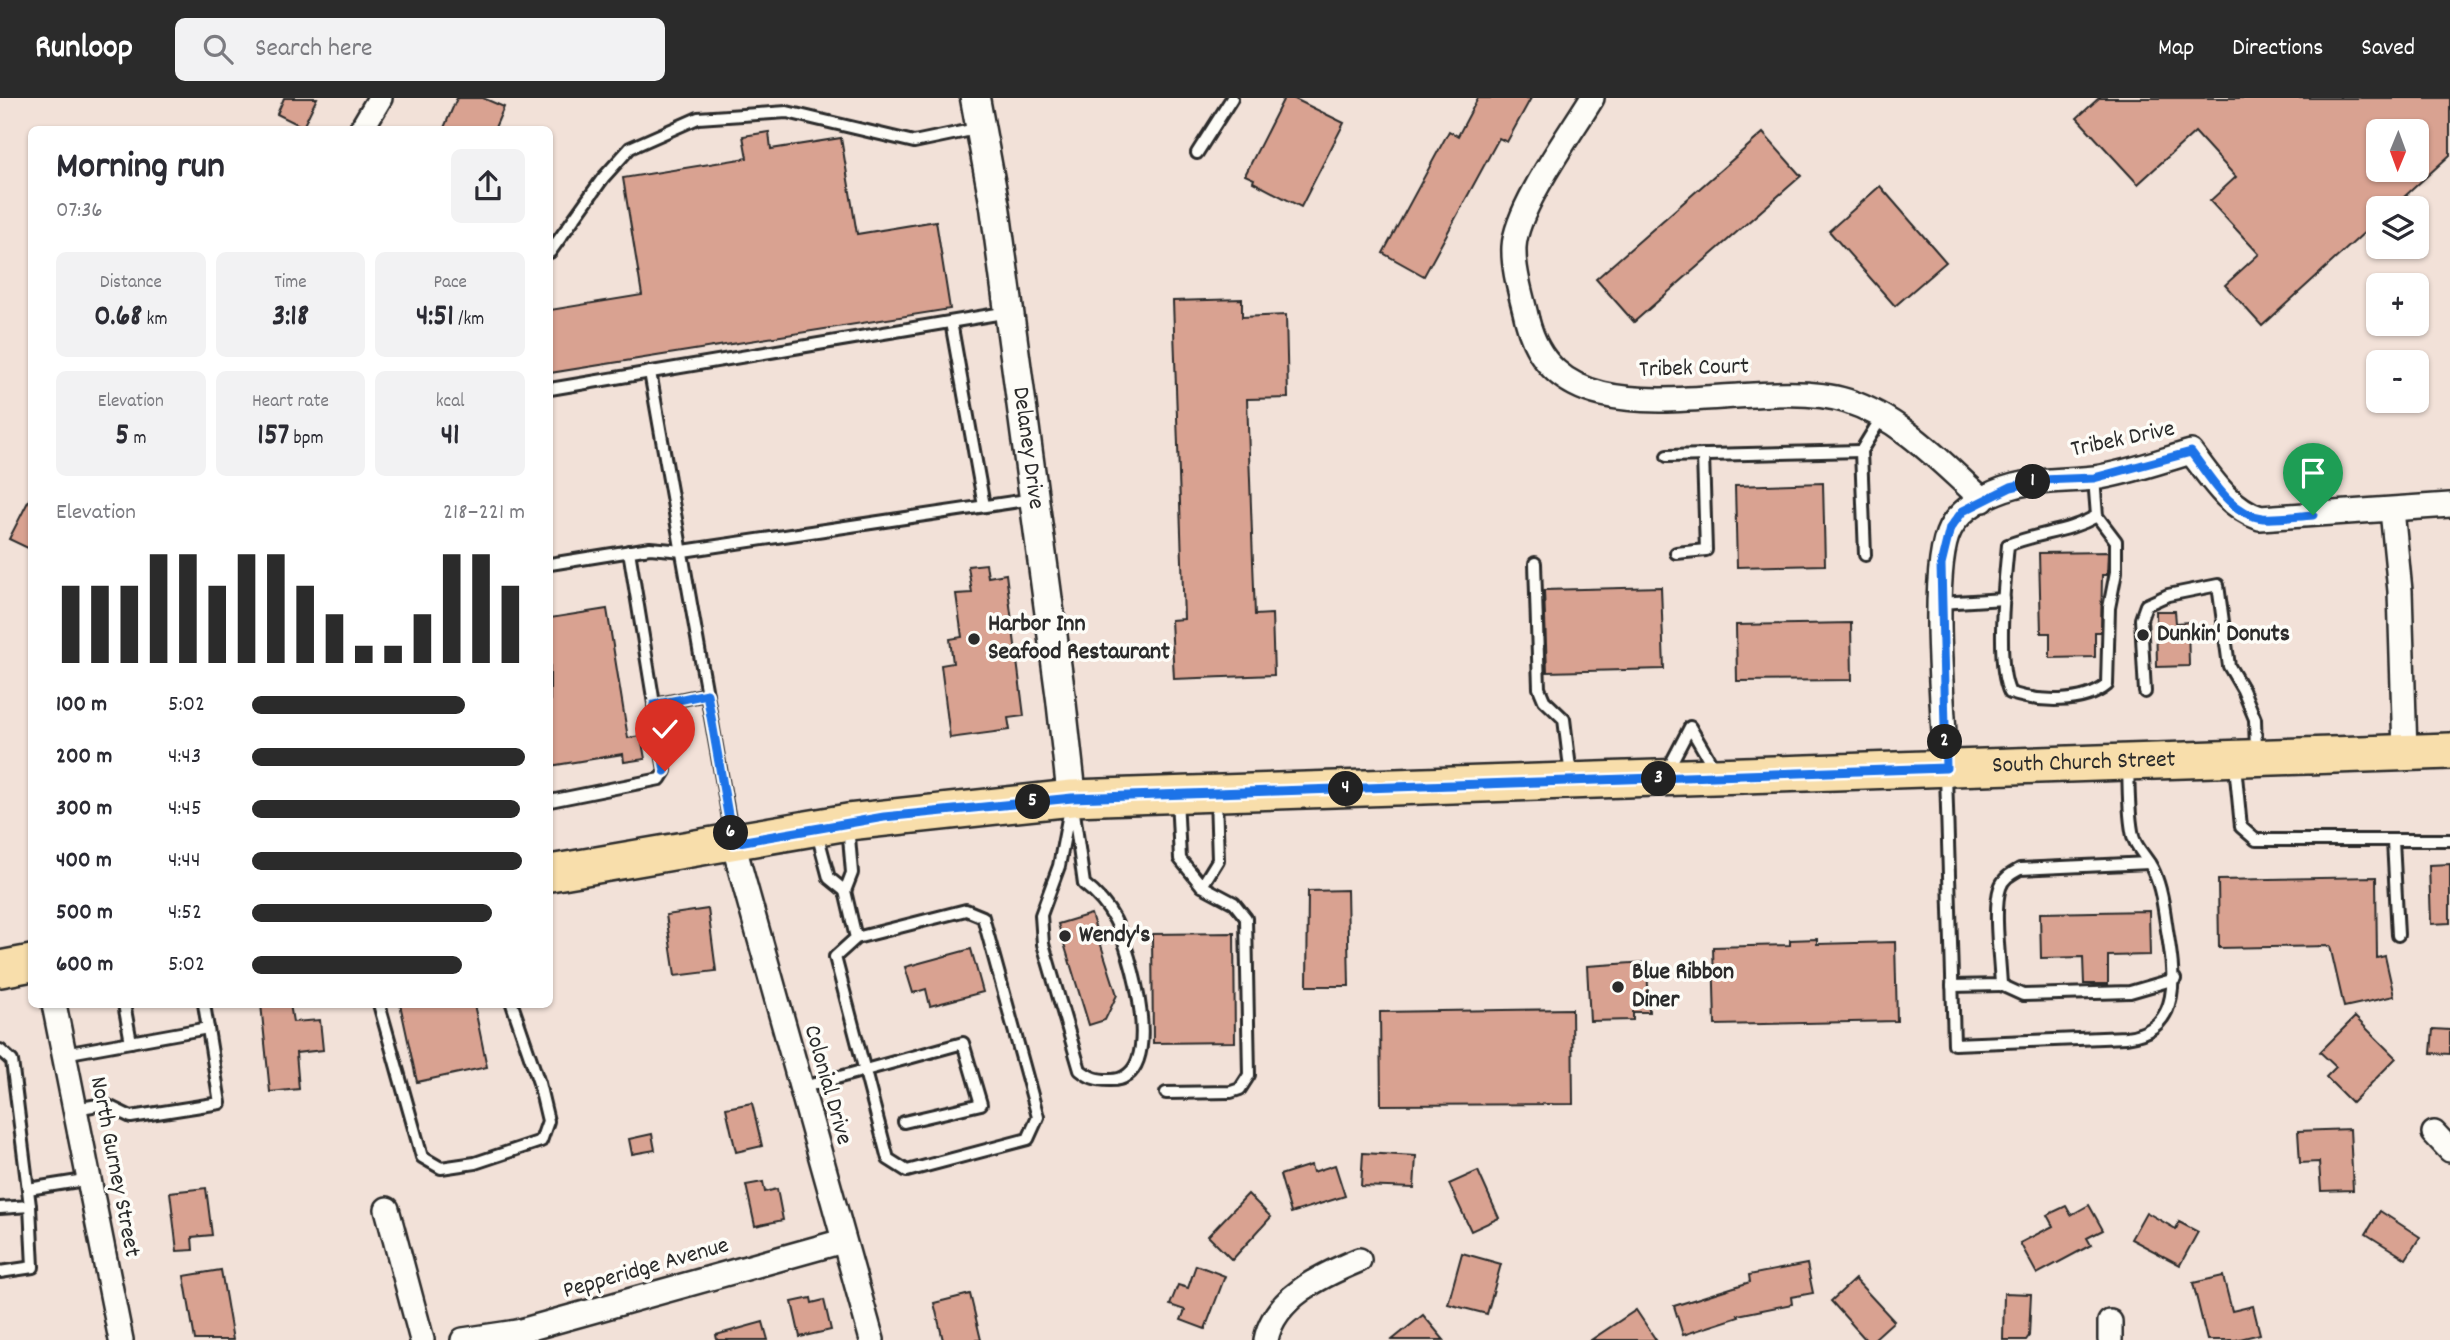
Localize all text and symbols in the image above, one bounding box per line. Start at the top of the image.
search box [175,18,665,81]
text: Runloop [35,26,133,73]
icon: search [199,30,237,68]
text: Search here [255,31,372,68]
text: Map [2158,32,2194,66]
text: Directions [2232,32,2323,66]
text: Saved [2361,32,2415,66]
north arrow [2366,119,2429,182]
map controls [2366,119,2429,413]
text: Morning run [56,141,225,196]
button: share [451,149,525,223]
text: 07:36 [56,195,103,228]
button: layers [2366,196,2429,259]
text: Distance [100,270,162,297]
text: Time [274,270,307,297]
text: Pace [433,270,467,297]
button: + [2366,273,2429,336]
text: 0.68 [94,297,142,340]
text: 3:18 [272,297,309,340]
text: 4:51 [416,297,454,340]
text: km [142,307,167,334]
text: /km [454,307,484,334]
street label: Tribek Court [1639,350,1750,388]
button: − [2366,350,2429,413]
street label: Delaney Drive [1002,385,1052,511]
text: Elevation [98,389,164,416]
text: Heart rate [252,389,329,416]
text: kcal [436,389,465,416]
street label: Tribek Drive [2068,412,2178,468]
text: 5 [115,416,129,459]
text: 157 [257,416,289,459]
text: 41 [441,416,460,459]
text: m [129,426,146,453]
text: bpm [289,426,324,453]
pin [2283,443,2343,515]
icon: arrive [2294,454,2332,492]
pin: 1 [2016,464,2050,500]
text: 1 [2030,468,2035,495]
text: Elevation [56,497,136,530]
text: 218–221 m [443,497,525,530]
place label: Harbor Inn Seafood Restaurant [988,608,1170,670]
place label: Dunkin' Donuts [2157,618,2290,652]
marker: Dunkin' Donuts [2135,627,2151,643]
marker: Harbor Inn Seafood Restaurant [966,631,982,647]
text: 100 m [56,689,107,722]
text: 5:02 [168,689,205,722]
pin [635,699,695,771]
icon: check [646,710,684,748]
pin: 2 [1927,724,1962,760]
text: 2 [1940,728,1949,755]
text: 200 m [56,741,112,774]
text: 4:43 [168,741,201,774]
street label: South Church Street [1991,743,2176,784]
pin: 3 [1642,762,1676,796]
text: 3 [1654,765,1663,792]
pin: 4 [1328,772,1364,806]
text: 4 [1342,775,1349,802]
pin: 5 [1016,784,1050,820]
text: 5 [1028,788,1037,815]
text: 300 m [56,793,112,826]
text: 4:45 [168,793,202,826]
pin: 6 [714,816,748,850]
text: 6 [726,819,735,846]
text: 400 m [56,845,112,878]
text: 4:44 [168,845,200,878]
text: 500 m [56,897,113,930]
text: 4:52 [168,897,202,930]
place label: Wendy's [1079,919,1150,953]
marker: Wendy's [1057,928,1073,944]
text: 600 m [56,949,113,982]
text: 5:02 [168,949,205,982]
place label: Blue Ribbon Diner [1632,956,1734,1018]
marker: Blue Ribbon Diner [1610,979,1626,995]
street label: Colonial Drive [794,1021,860,1149]
street label: North Gurney Street [80,1074,148,1260]
street label: Pepperidge Avenue [559,1229,733,1309]

